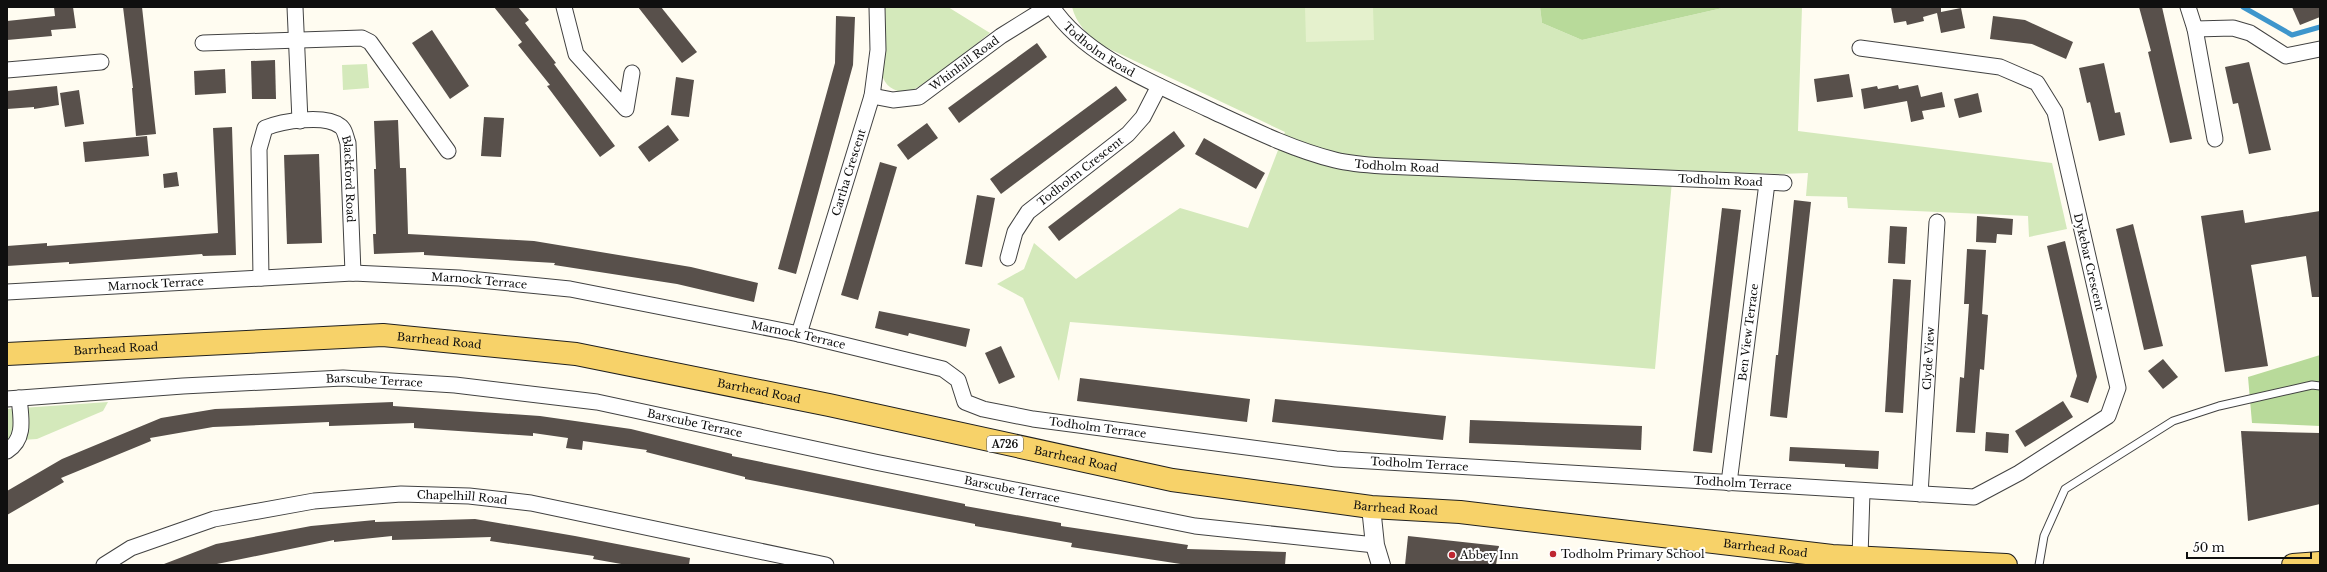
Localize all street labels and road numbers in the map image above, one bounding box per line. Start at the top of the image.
street label: Todholm Road [1060,19,1138,80]
street label: Whinhill Road [926,33,1002,94]
street label: Cartha Crescent [829,126,869,218]
street label: Todholm Crescent [1035,133,1127,209]
street label: Blackford Road [339,134,358,223]
street label: Todholm Road [1354,157,1440,175]
street label: Todholm Road [1678,172,1764,189]
street label: Dykebar Crescent [2071,212,2107,313]
street label: Marnock Terrace [431,270,528,292]
street label: Marnock Terrace [107,274,204,293]
street label: Ben View Terrace [1735,283,1761,382]
street label: Marnock Terrace [750,318,847,352]
street label: Clyde View [1920,326,1937,390]
street label: Barrhead Road [396,329,483,352]
street label: Barrhead Road [73,339,159,358]
street label: Barscube Terrace [325,371,423,390]
street label: Barrhead Road [716,376,802,406]
street label: Barscube Terrace [646,406,744,440]
street label: Todholm Terrace [1048,414,1147,441]
road number: A726 [987,436,1023,452]
street label: Barrhead Road [1033,443,1119,475]
street label: Todholm Terrace [1370,454,1469,474]
street label: Barscube Terrace [963,473,1061,506]
street label: Todholm Terrace [1694,473,1792,493]
street label: Chapelhill Road [417,487,509,507]
street label: Barrhead Road [1352,498,1439,518]
street label: Barrhead Road [1722,536,1809,560]

